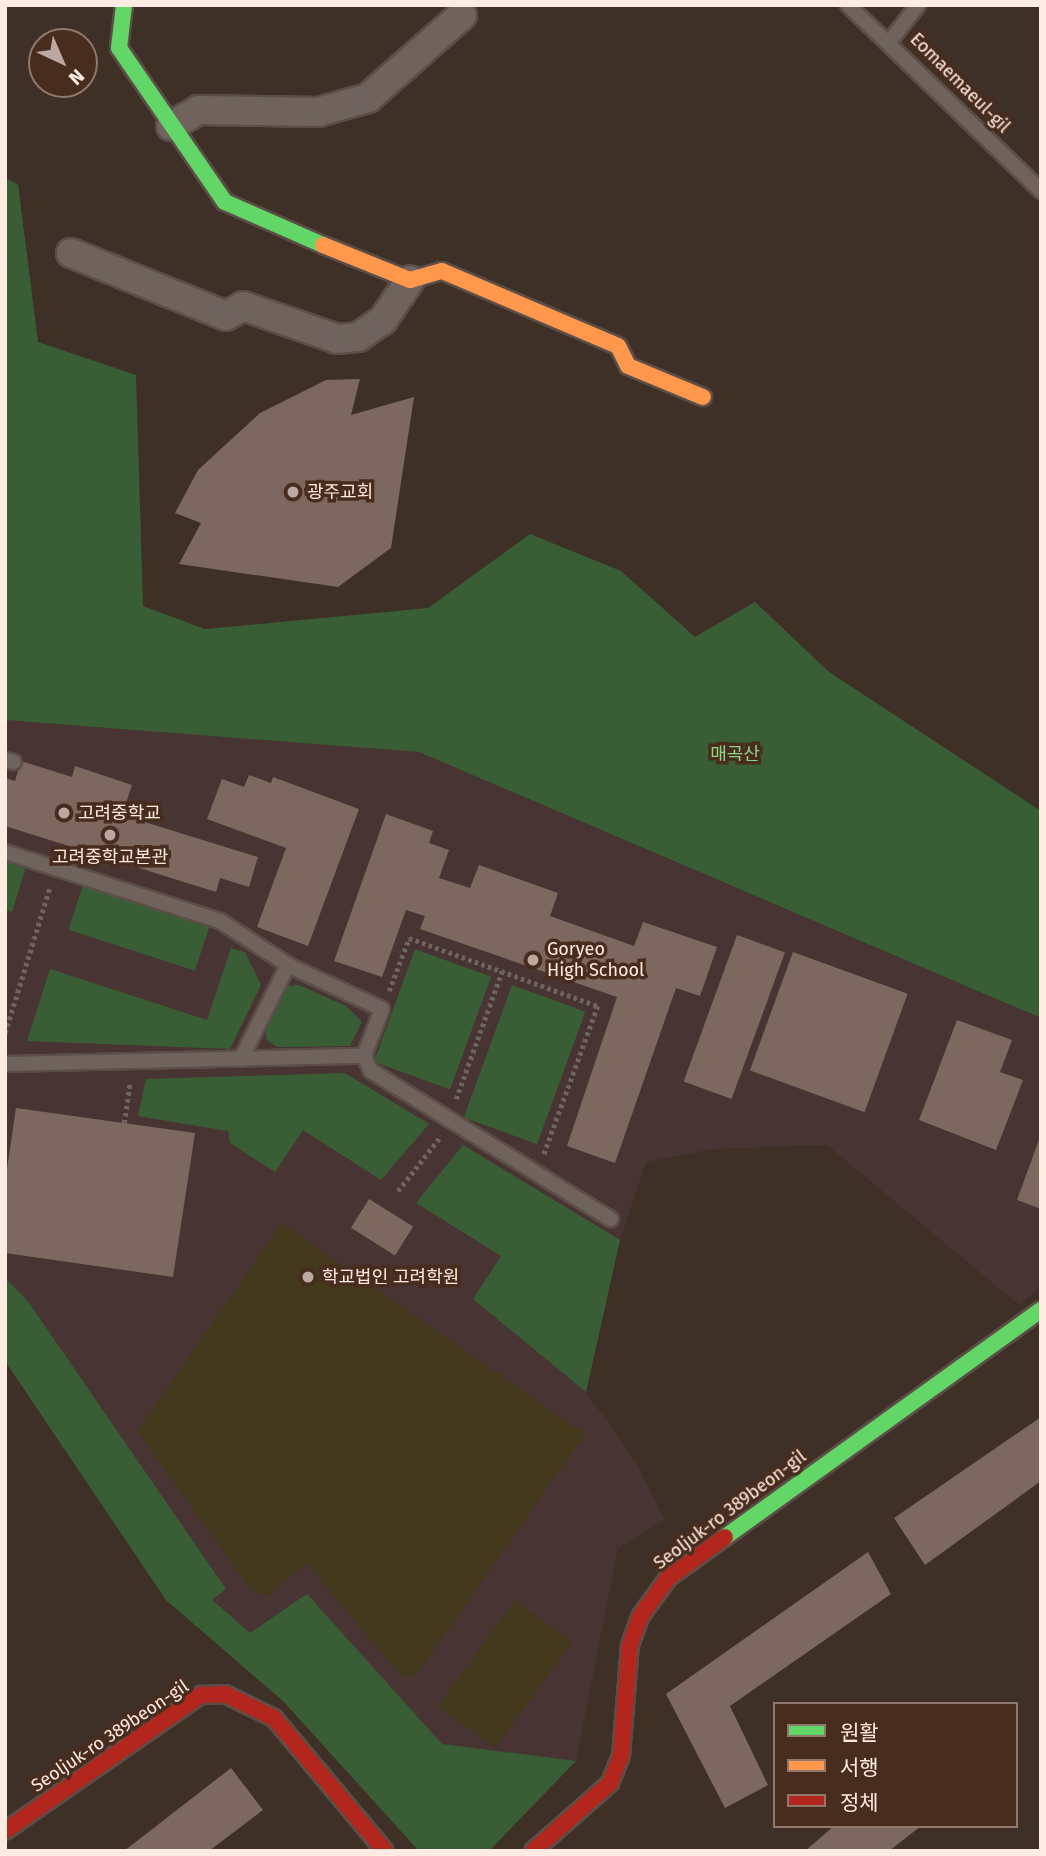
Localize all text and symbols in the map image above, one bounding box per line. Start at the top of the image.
north arrow [28,28,98,98]
street label: Eomaemaeul-gil [906,29,1014,137]
text: N [64,64,89,90]
place label: 광주교회 [307,481,373,503]
marker: 광주교회 [285,484,301,500]
park label: 매곡산 [710,743,760,765]
place label: 고려중학교 [78,802,161,824]
marker: 고려중학교 [56,805,72,821]
marker: 고려중학교본관 [102,827,118,843]
place label: 고려중학교본관 [52,846,168,868]
place label: Goryeo High School [547,939,644,982]
marker: Goryeo High School [525,952,541,968]
place label: 학교법인 고려학원 [322,1266,459,1288]
marker: 학교법인 고려학원 [300,1269,316,1285]
street label: Seoljuk-ro 389beon-gil [650,1446,810,1574]
street label: Seoljuk-ro 389beon-gil [27,1675,193,1797]
legend [773,1702,1018,1828]
text: 원활 [840,1720,879,1746]
text: 서행 [840,1755,879,1781]
text: 정체 [840,1790,879,1816]

